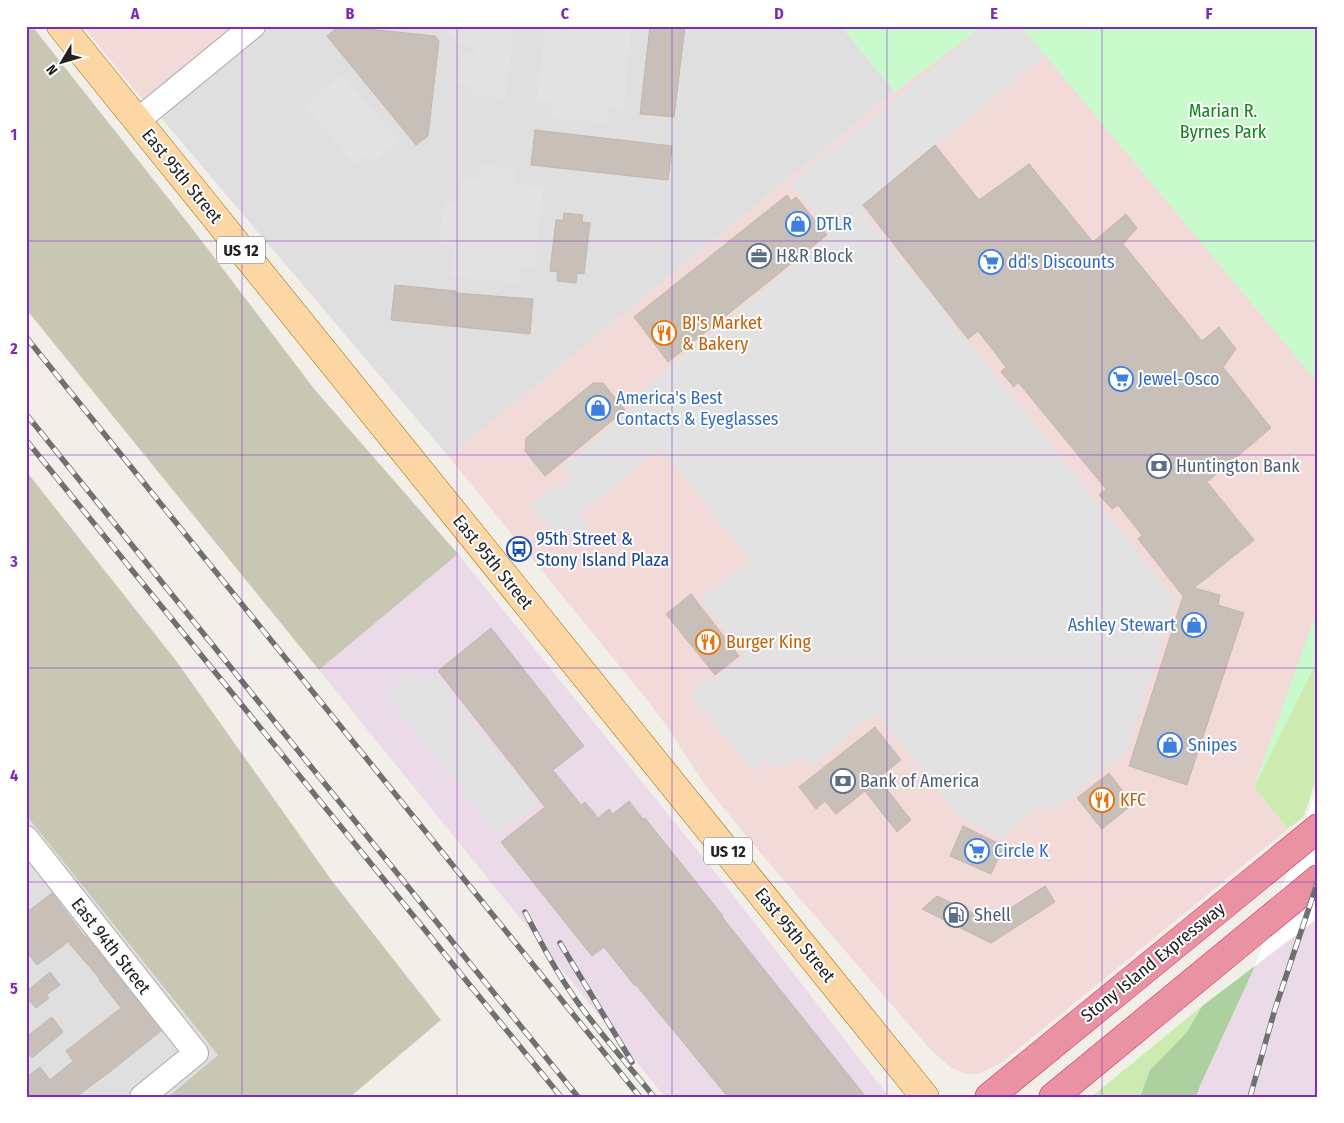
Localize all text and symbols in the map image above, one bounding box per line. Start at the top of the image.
text: A [130,4,140,23]
text: B [346,4,355,23]
text: C [561,4,570,23]
text: D [774,4,784,23]
text: E [990,4,998,23]
text: F [1205,4,1213,23]
north arrow [38,38,88,88]
text: N [43,61,61,78]
park label: Marian R. Byrnes Park [1180,100,1267,143]
street label: East 95th Street [137,124,227,228]
text: 1 [11,125,17,144]
shop icon: DTLR [785,211,811,237]
place label: DTLR [816,213,852,235]
road number: US 12 [217,236,265,264]
office icon: H&R Block [746,243,772,269]
place label: H&R Block [776,245,854,267]
supermarket icon: dd's Discounts [978,249,1004,275]
place label: dd's Discounts [1008,251,1115,273]
place label: BJ's Market & Bakery [682,312,763,355]
restaurant icon: BJ's Market & Bakery [651,320,677,346]
text: 2 [9,339,18,358]
supermarket icon: Jewel-Osco [1108,366,1134,392]
place label: Jewel-Osco [1138,368,1220,390]
place label: America's Best Contacts & Eyeglasses [616,387,779,430]
shop icon: America's Best Contacts & Eyeglasses [585,395,611,421]
bank icon: Huntington Bank [1146,453,1172,479]
place label: Huntington Bank [1176,455,1300,477]
street label: East 95th Street [448,510,538,614]
place label: 95th Street & Stony Island Plaza [536,528,669,571]
bus stop icon: 95th Street & Stony Island Plaza [506,536,532,562]
text: 3 [9,552,18,571]
shop icon: Ashley Stewart [1181,612,1207,638]
place label: Ashley Stewart [1068,614,1176,636]
restaurant icon: Burger King [695,629,721,655]
place label: Burger King [726,631,811,653]
shop icon: Snipes [1157,732,1183,758]
place label: Snipes [1188,734,1237,756]
text: 4 [10,766,18,785]
bank icon: Bank of America [830,768,856,794]
place label: Bank of America [860,770,980,792]
restaurant icon: KFC [1089,787,1115,813]
place label: KFC [1120,789,1146,811]
road number: US 12 [704,838,752,864]
supermarket icon: Circle K [964,838,990,864]
place label: Circle K [994,840,1049,862]
street label: East 95th Street [750,883,840,987]
street label: East 94th Street [67,894,155,999]
street label: Stony Island Expressway [1077,897,1229,1027]
fuel station icon: Shell [943,902,969,928]
place label: Shell [974,904,1011,926]
text: 5 [10,979,18,998]

